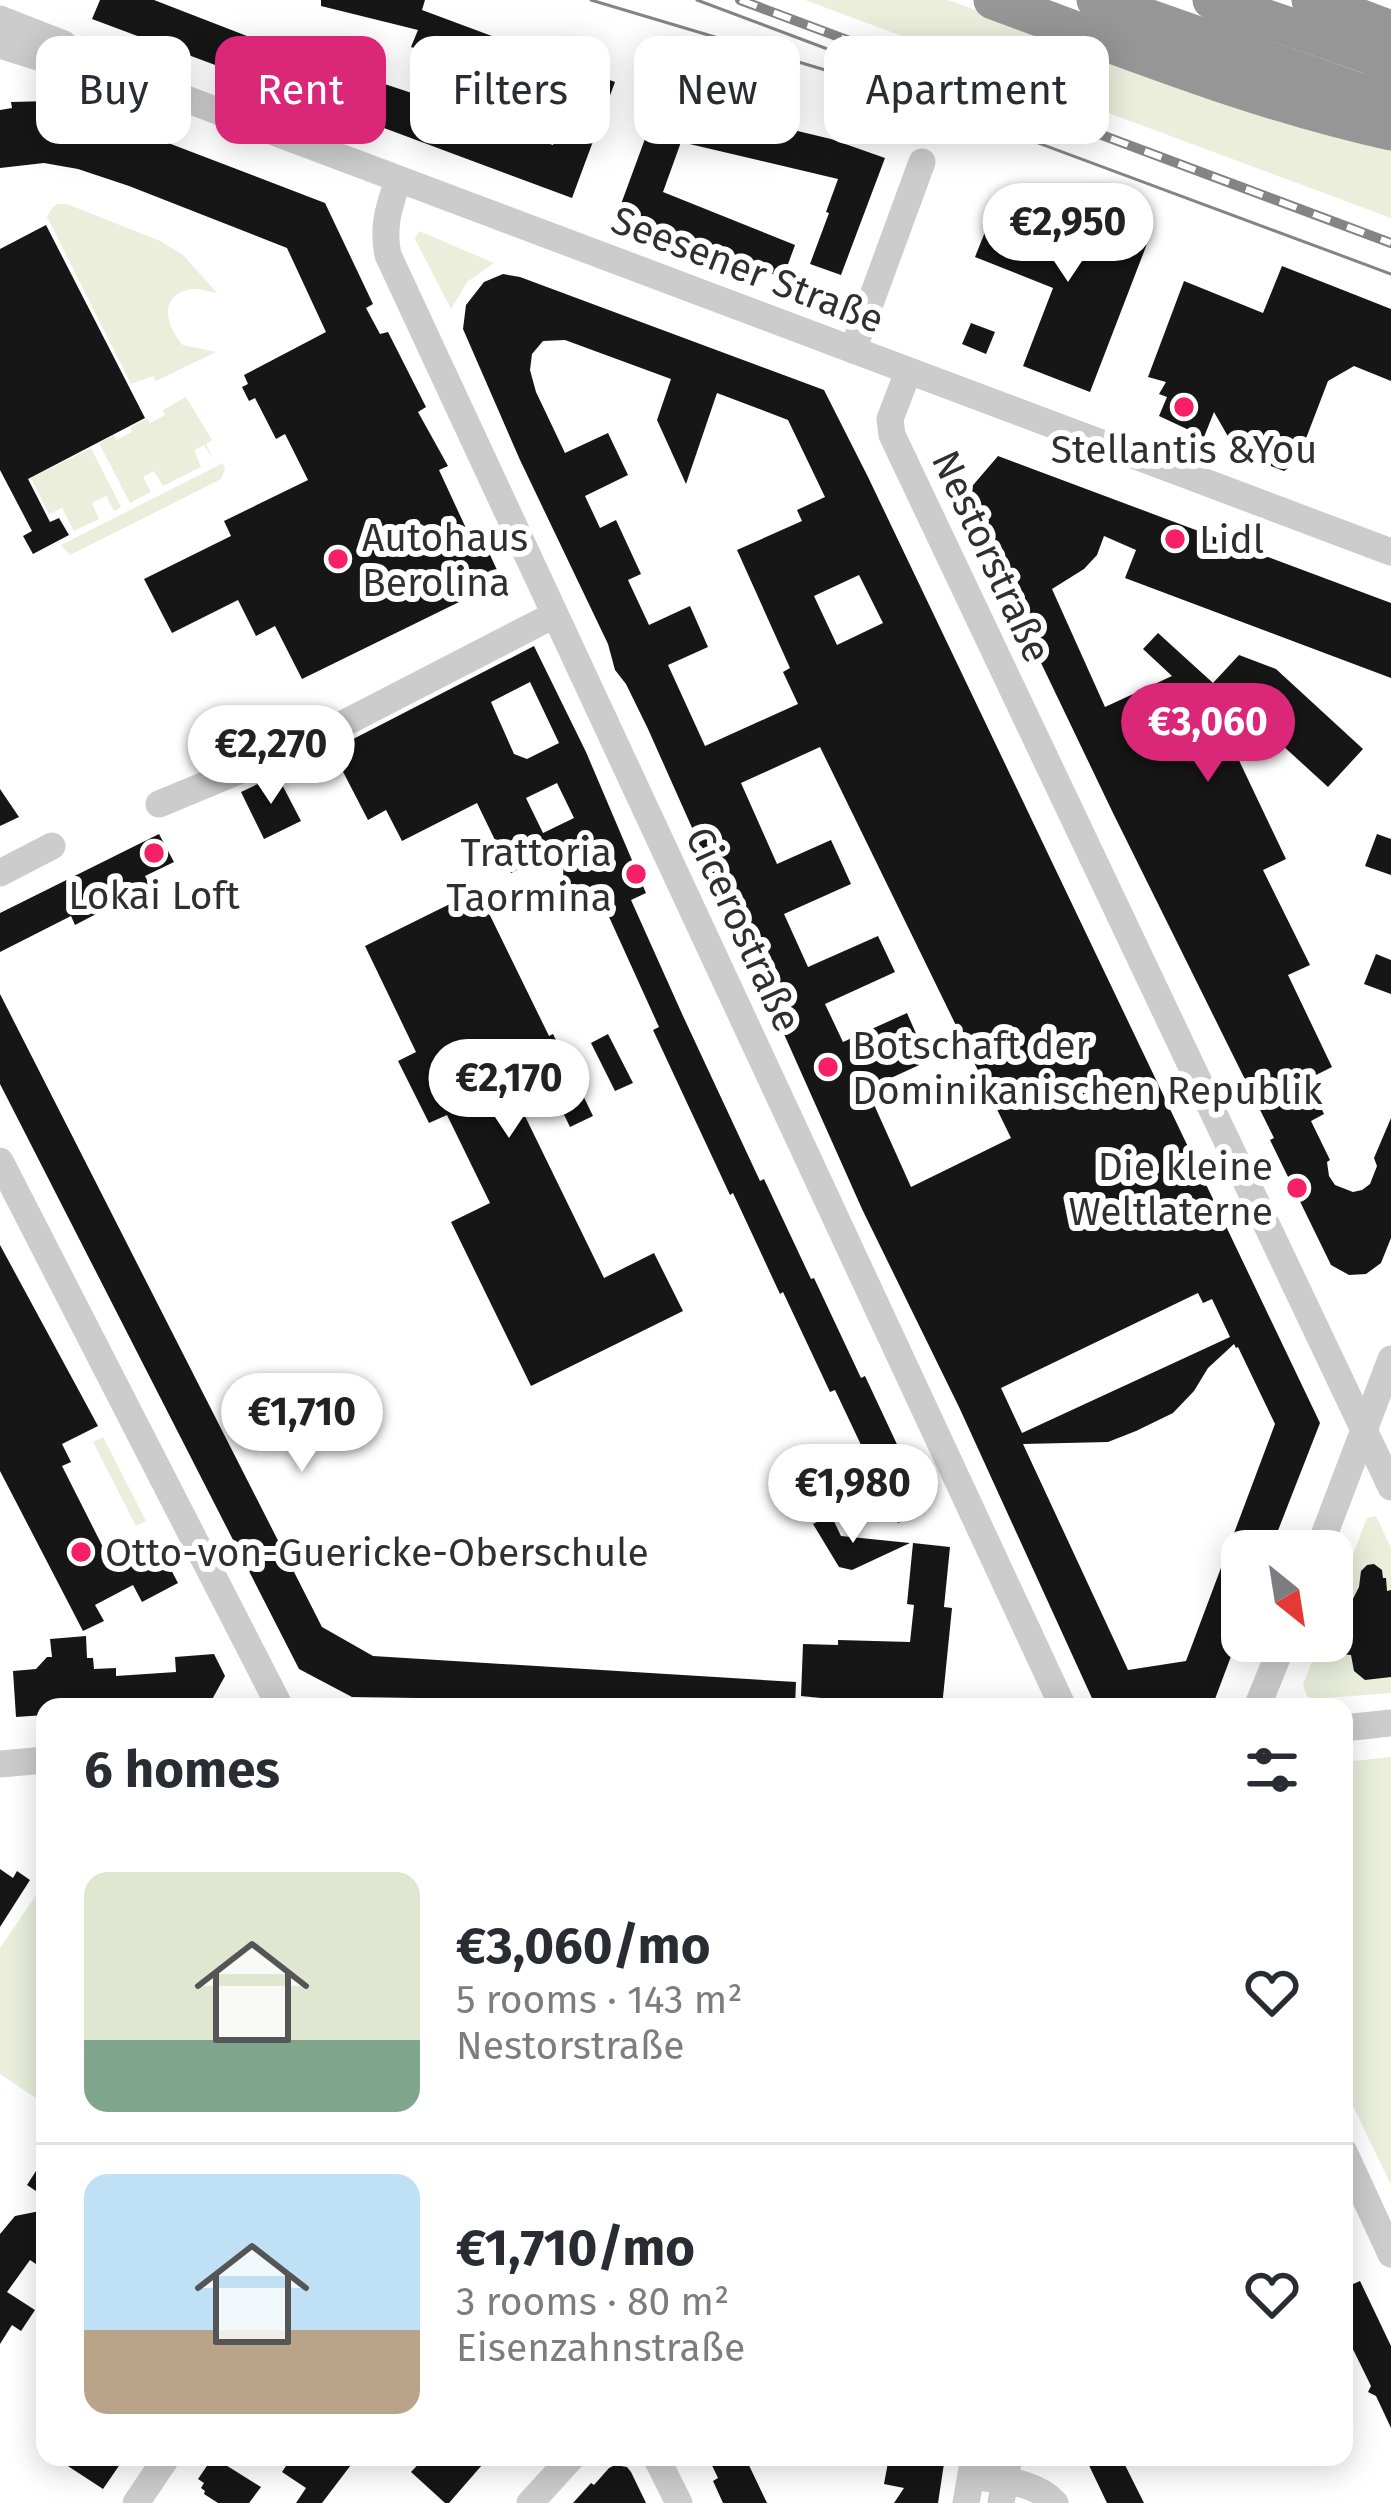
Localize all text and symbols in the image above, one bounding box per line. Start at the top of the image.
chip: Buy [36,36,191,144]
chip: Rent [215,36,386,144]
chip: Filters [410,36,610,144]
chip: New [634,36,800,144]
chip: Apartment [824,36,1109,144]
pin: €2,950 [970,183,1166,285]
street label: Seesener Straße [605,197,890,343]
text: €2,950 [1010,199,1126,245]
marker: Stellantis &You [1171,394,1197,420]
place label: Stellantis &You [1051,427,1317,473]
street label: Nestorstraße [922,443,1060,670]
place label: Autohaus Berolina [362,515,528,606]
place label: Lidl [1199,517,1264,563]
marker: Lidl [1162,526,1188,552]
marker: Autohaus Berolina [325,546,351,572]
pin: €3,060 [1110,683,1306,785]
text: €3,060 [1148,699,1268,745]
pin: €2,270 [173,705,369,807]
text: €2,270 [215,721,327,767]
street label: Cicerostraße [676,820,810,1039]
place label: Trattoria Taormina [446,830,612,921]
marker: Lokai Loft [141,840,167,866]
marker: Trattoria Taormina [623,861,649,887]
place label: Lokai Loft [68,873,241,919]
place label: Botschaft der Dominikanischen Republik [852,1023,1322,1114]
pin: €2,170 [411,1039,607,1141]
marker: Botschaft der Dominikanischen Republik [815,1054,841,1080]
text: €2,170 [455,1055,563,1101]
place label: Die kleine Weltlaterne [1068,1144,1273,1235]
marker: Die kleine Weltlaterne [1284,1175,1310,1201]
pin: €1,710 [204,1373,400,1475]
text: €1,710 [248,1389,356,1435]
pin: €1,980 [755,1444,951,1546]
text: €1,980 [795,1460,911,1506]
place label: Otto-von-Guericke-Oberschule [105,1530,649,1576]
north arrow [1221,1530,1353,1662]
map controls [1221,1530,1353,1662]
marker: Otto-von-Guericke-Oberschule [68,1539,94,1565]
icon: filters [1239,1737,1305,1803]
text: 6 homes [84,1739,280,1801]
text: €3,060/mo [456,1915,711,1977]
icon: home [180,1920,324,2064]
icon: heart [1239,1959,1305,2025]
text: 5 rooms · 143 m² [456,1977,743,2023]
text: Nestorstraße [456,2023,684,2069]
text: €1,710/mo [456,2217,695,2279]
icon: home [180,2222,324,2366]
icon: heart [1239,2261,1305,2327]
text: 3 rooms · 80 m² [456,2279,729,2325]
text: Eisenzahnstraße [456,2325,745,2371]

